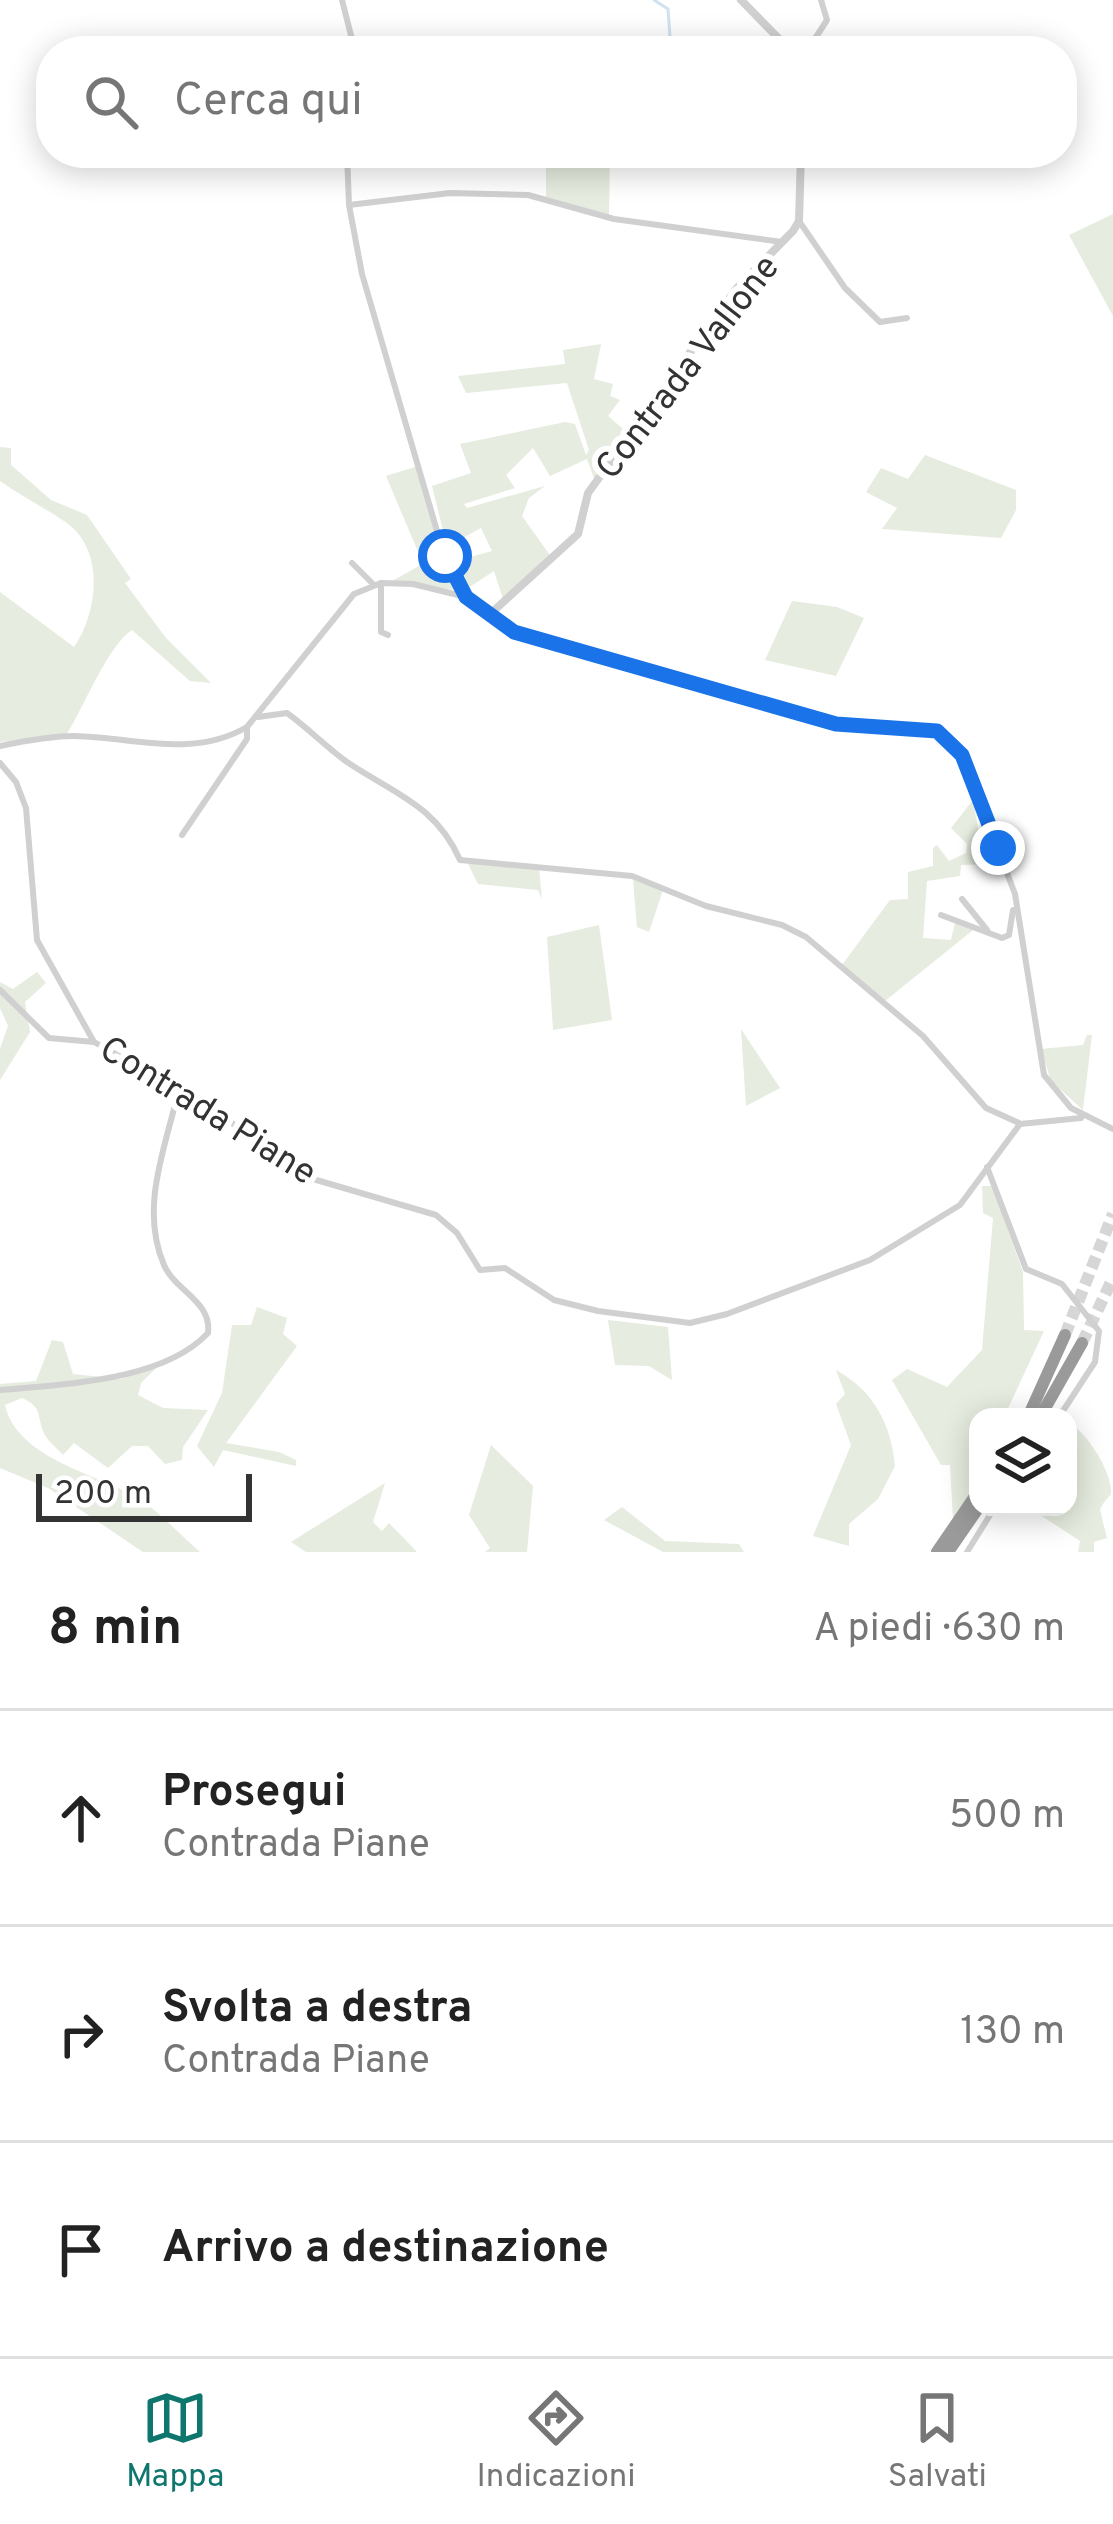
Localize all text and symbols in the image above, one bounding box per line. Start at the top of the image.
search box [36,36,1077,168]
icon: search [78,69,144,135]
text: Cerca qui [174,74,363,131]
street label: Contrada Vallone [587,247,791,490]
route start [418,529,472,583]
route end [971,821,1025,875]
street label: Contrada Piane [90,1027,324,1197]
map controls [969,1408,1077,1516]
button: layers [969,1408,1077,1516]
scale bar [36,1468,252,1521]
text: 200 m [54,1474,152,1516]
text: 8 min [48,1598,182,1663]
text: A piedi · 630 m [814,1606,1065,1655]
text: Prosegui [162,1765,346,1822]
icon: ahead [48,1785,114,1851]
text: 500 m [949,1793,1065,1842]
text: Contrada Piane [162,1822,430,1871]
text: Svolta a destra [162,1981,472,2038]
icon: right [48,2001,114,2067]
text: 130 m [960,2009,1065,2058]
text: Contrada Piane [162,2038,430,2087]
icon: arrive [48,2217,114,2283]
text: Arrivo a destinazione [162,2221,609,2278]
tab: Mappa [126,2385,224,2499]
tab: Indicazioni [477,2385,636,2499]
tab: Salvati [888,2385,987,2499]

